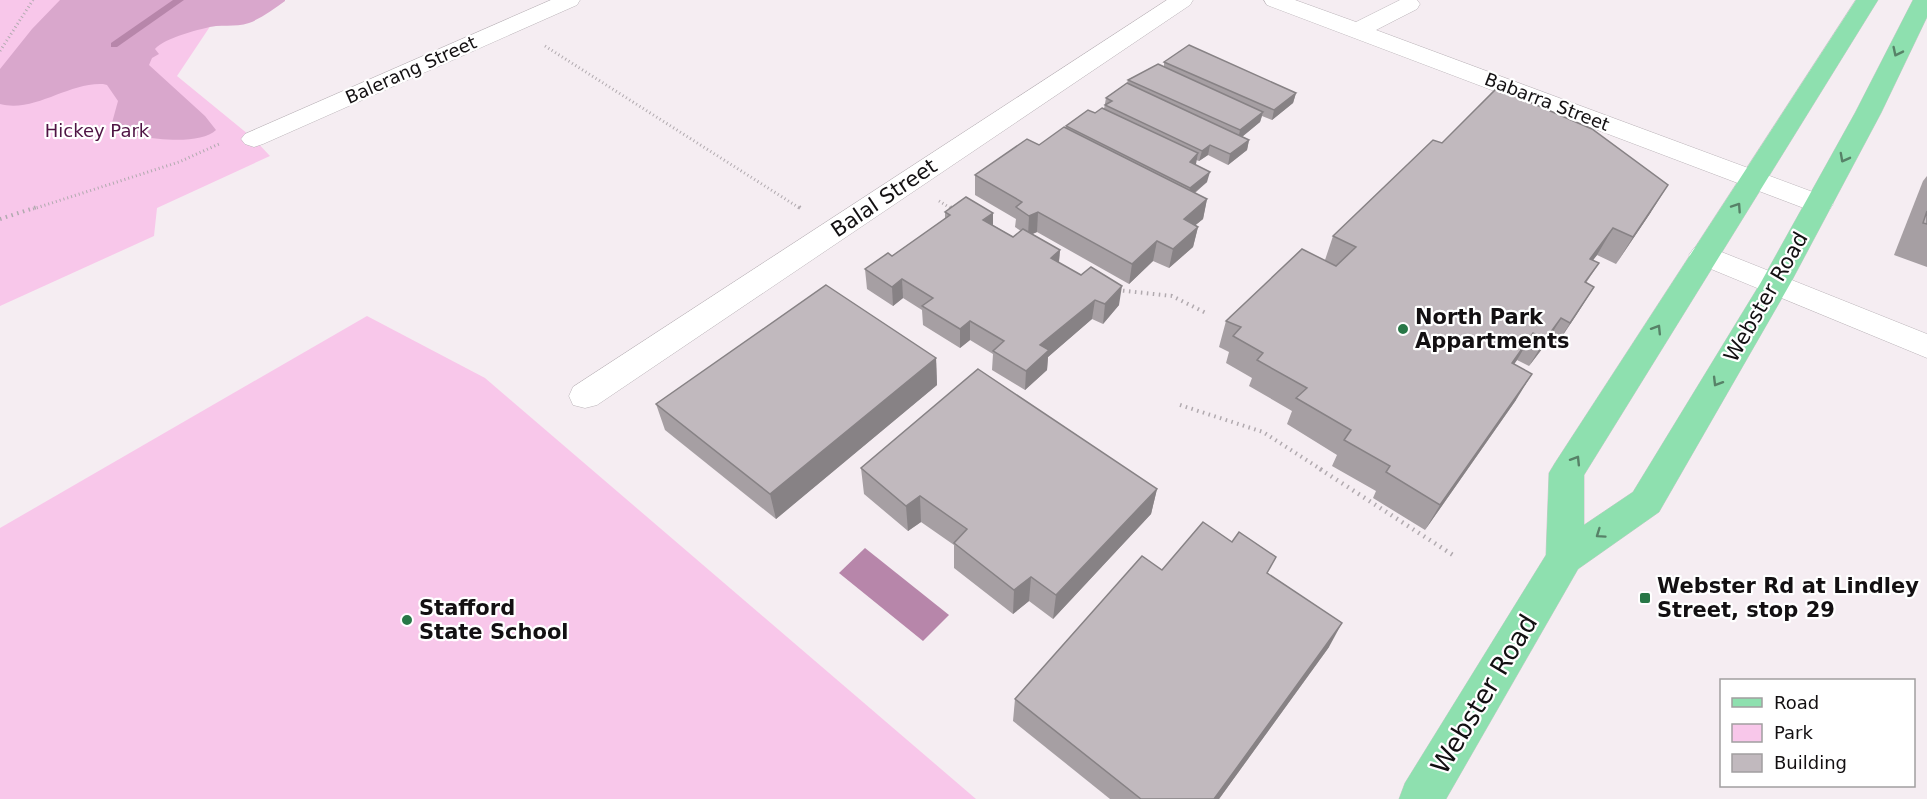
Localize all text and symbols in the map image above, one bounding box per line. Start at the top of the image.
street label: Balerang Street [342,31,480,108]
one-way arrow [1893,46,1905,57]
street label: Babarra Street [1482,68,1612,135]
park label: Hickey Park [45,120,150,141]
one-way arrow [1840,152,1851,163]
street label: Balal Street [827,154,941,242]
one-way arrow [1730,202,1741,213]
street label: Webster Road [1719,228,1813,366]
place label: North Park Appartments [1415,305,1570,353]
marker: North Park Appartments [1396,322,1410,336]
one-way arrow [1650,325,1661,336]
one-way arrow [1713,376,1724,386]
one-way arrow [1568,456,1580,466]
one-way arrow [1595,527,1606,538]
place label: Webster Rd at Lindley Street, stop 29 [1657,574,1919,622]
marker: Webster Rd at Lindley Street, stop 29 [1638,591,1652,605]
place label: Stafford State School [419,596,569,644]
street label: Webster Road [1425,609,1543,779]
marker: Stafford State School [400,613,414,627]
legend [1720,679,1915,787]
text: Road [1774,692,1819,713]
text: Park [1774,722,1813,743]
text: Building [1774,752,1847,773]

